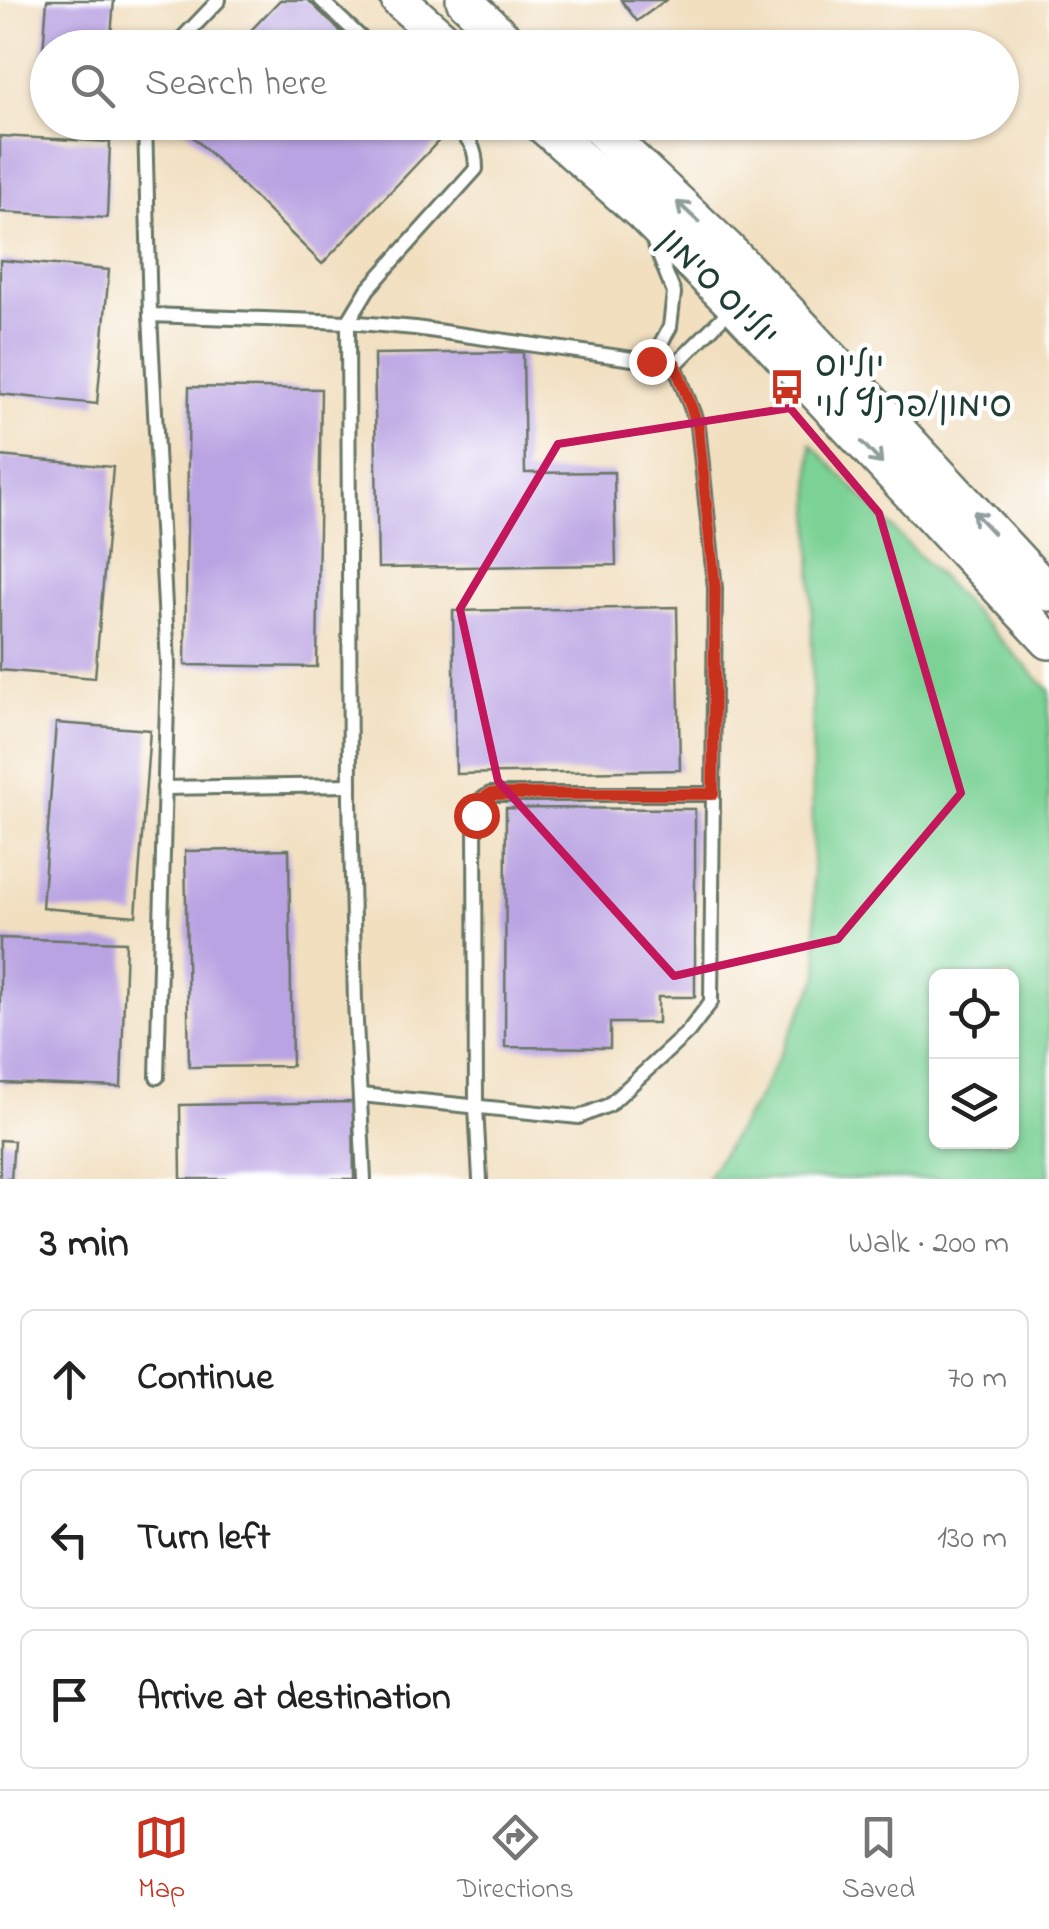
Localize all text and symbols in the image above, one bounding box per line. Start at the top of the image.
search box [30,30,1019,140]
text: Search here [145,57,327,113]
icon: search [65,58,120,113]
one-way arrow [677,200,701,224]
street label: יוליוס סימון [645,217,789,361]
route end [629,339,675,385]
place label: יוליוס סימון/פרנץ לוי [815,342,1012,433]
bus stop icon: יוליוס סימון/פרנץ לוי [768,368,806,406]
one-way arrow [860,440,883,465]
one-way arrow [971,510,995,534]
route start [454,793,500,839]
map controls [929,969,1019,1149]
button: locate [929,969,1019,1059]
button: layers [929,1059,1019,1149]
text: 3 min [40,1214,129,1275]
text: Walk · 200 m [848,1221,1009,1268]
text: Continue [137,1351,273,1407]
icon: ahead [42,1352,97,1407]
text: 70 m [947,1356,1007,1403]
text: Turn left [137,1511,270,1567]
icon: left [42,1512,97,1567]
text: 130 m [937,1516,1007,1563]
text: Arrive at destination [137,1671,451,1727]
icon: arrive [42,1672,97,1727]
tab: Map [134,1810,189,1911]
tab: Directions [457,1810,574,1911]
tab: Saved [842,1810,915,1911]

